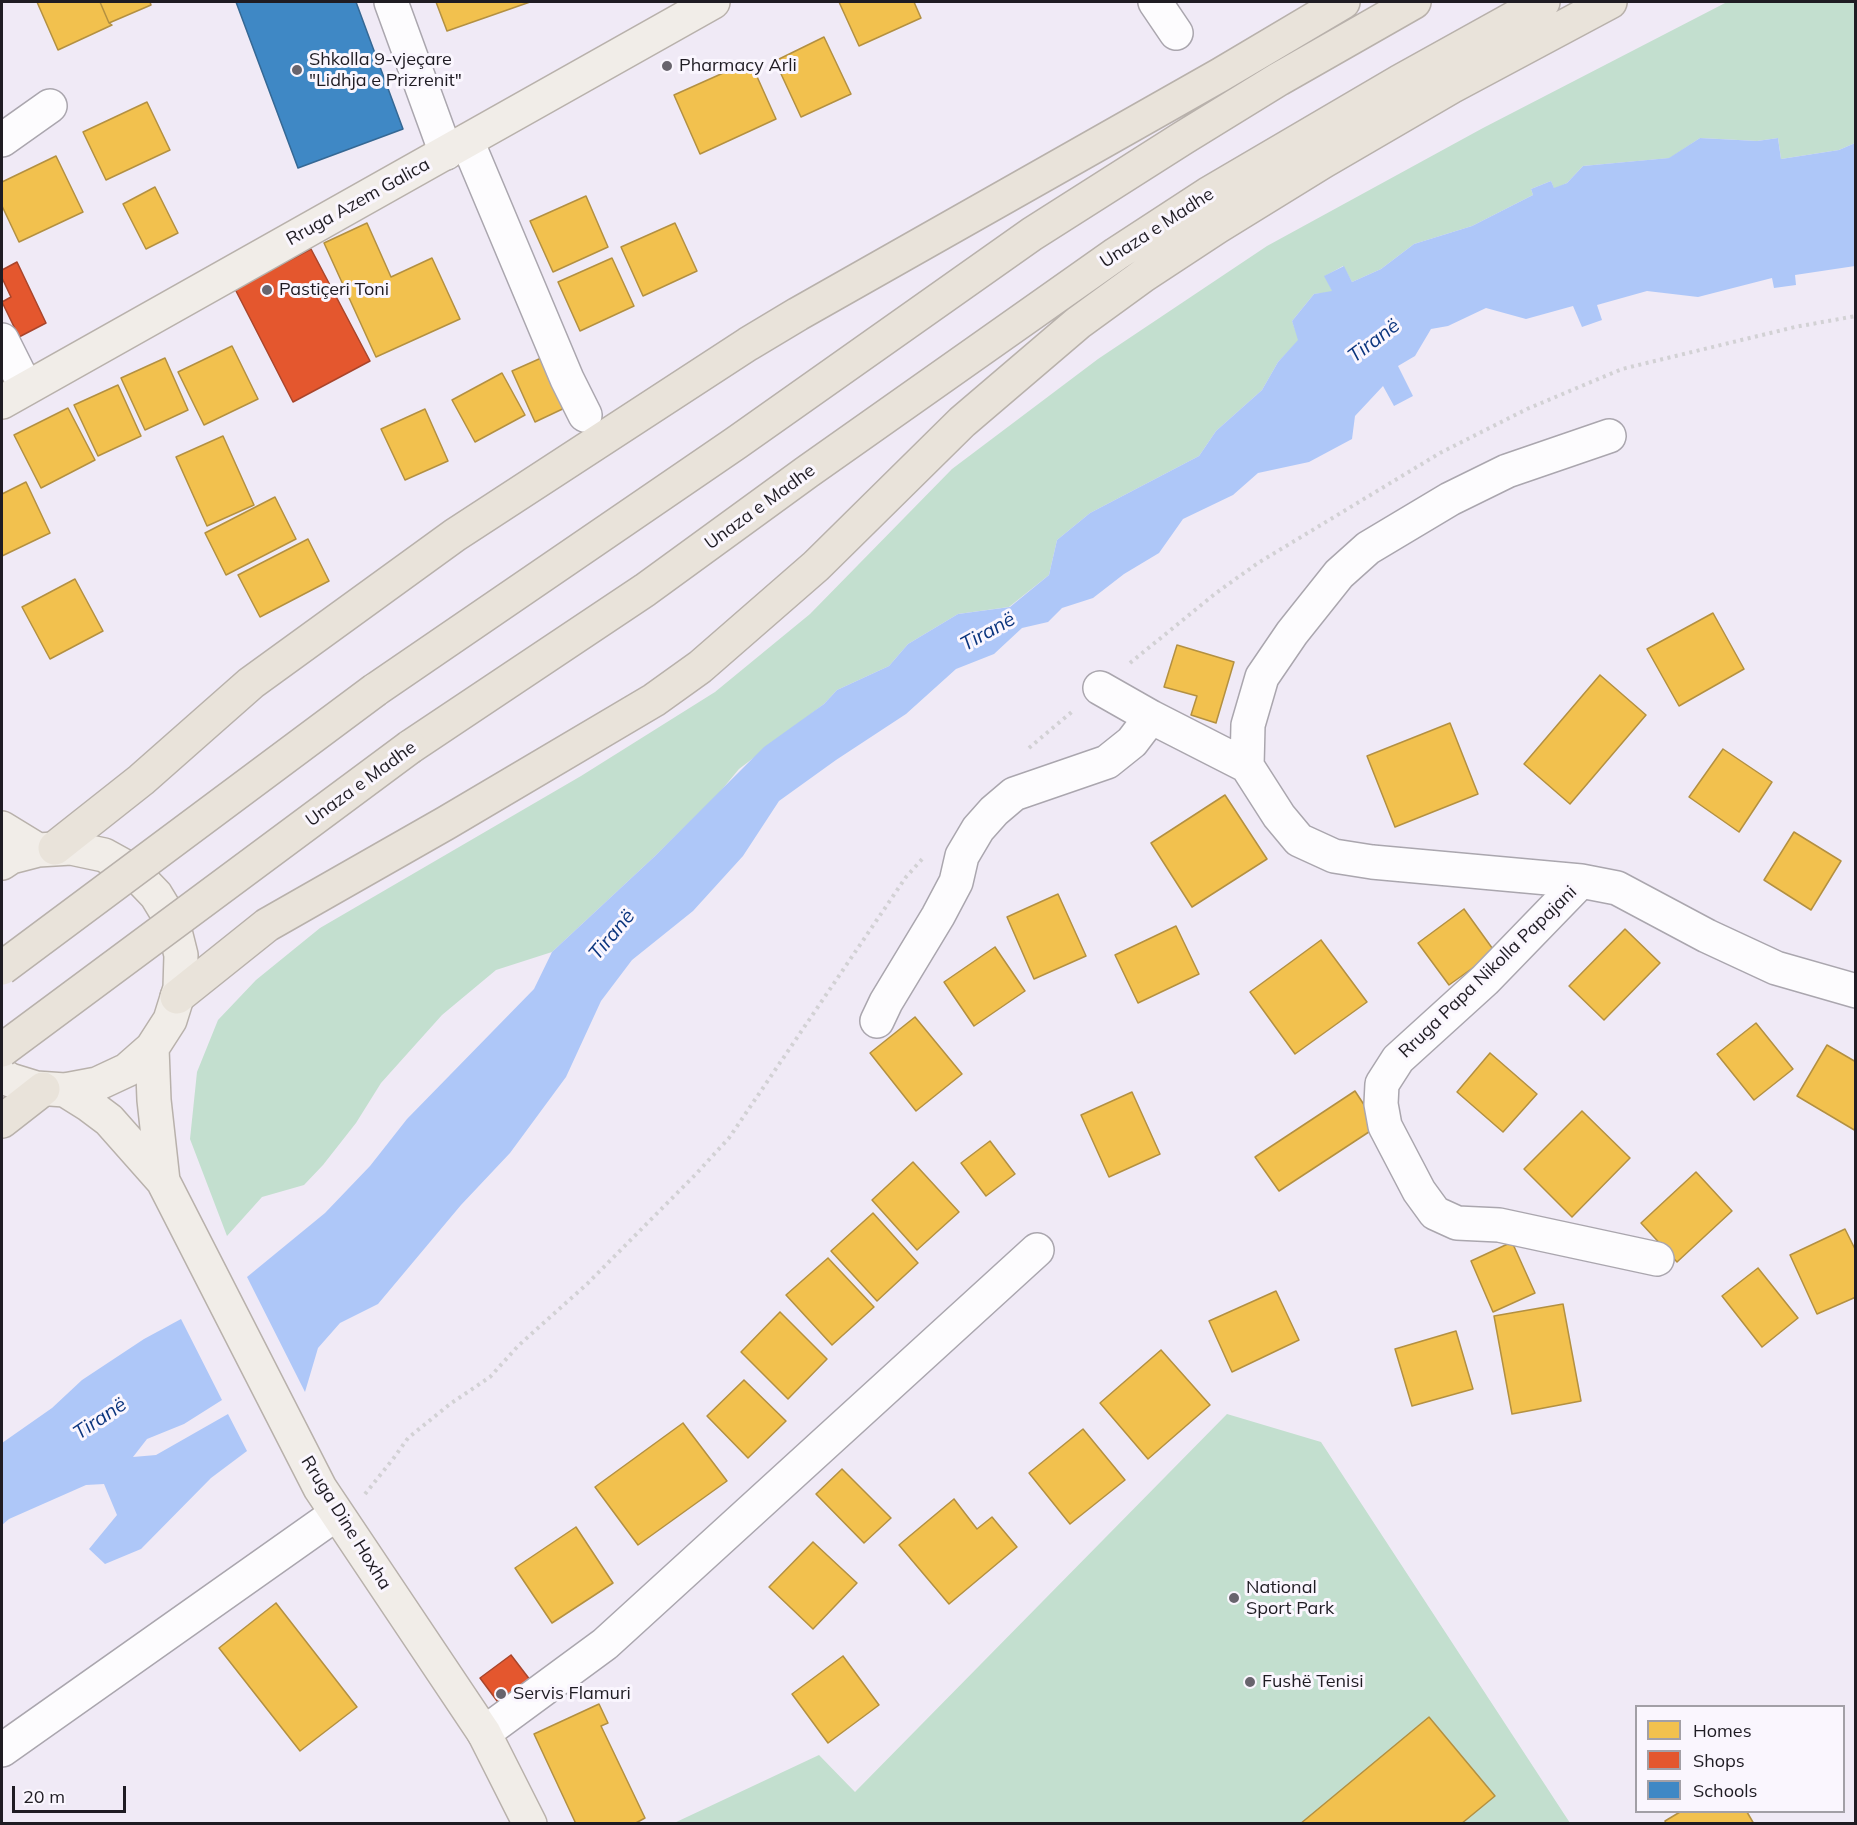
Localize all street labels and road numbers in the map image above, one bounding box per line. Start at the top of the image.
street label: Rruga Azem Galica [283,154,433,250]
street label: Unaza e Madhe [1096,183,1218,273]
street label: Unaza e Madhe [701,460,819,554]
street label: Unaza e Madhe [302,737,420,831]
street label: Rruga Papa Nikolla Papajani [1395,881,1581,1063]
street label: Rruga Dine Hoxha [296,1452,396,1594]

